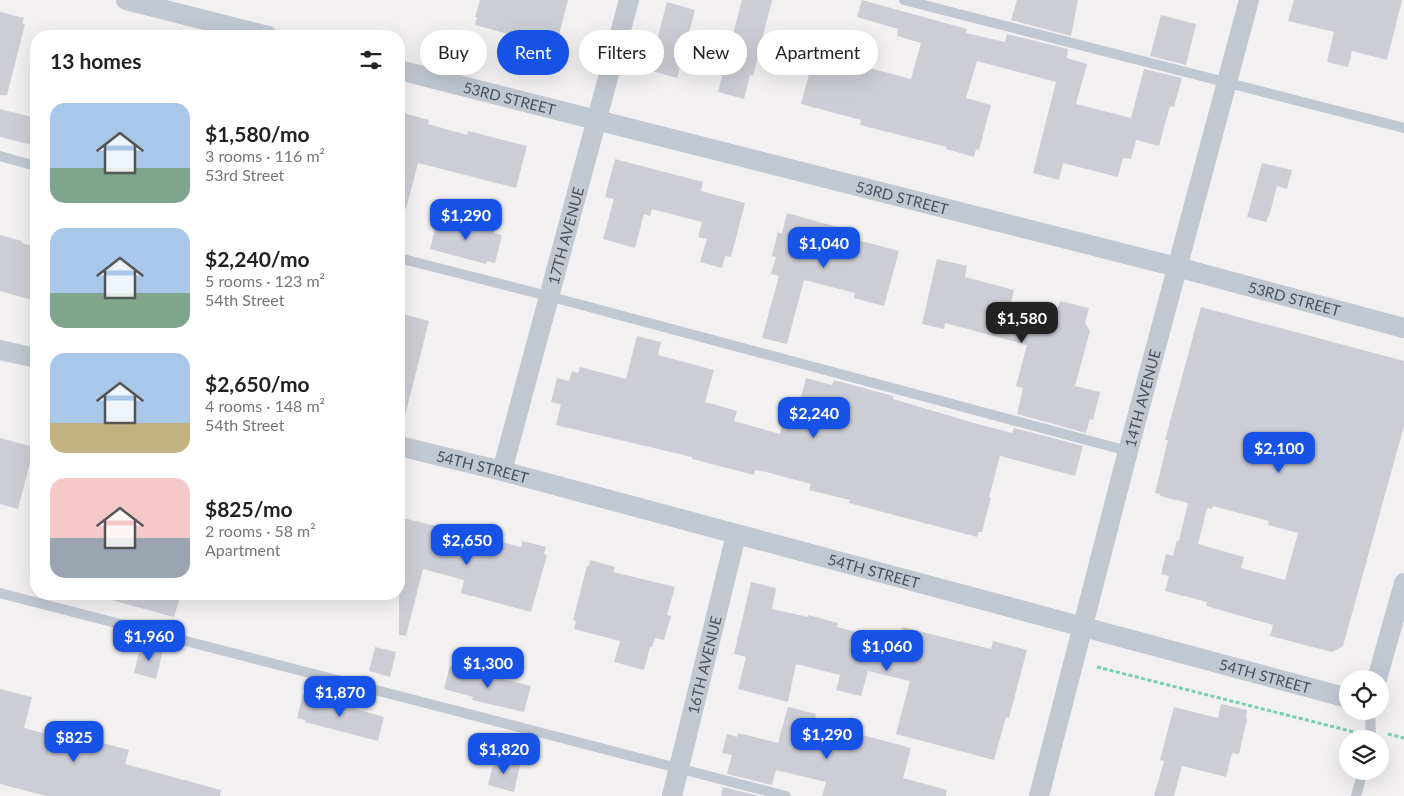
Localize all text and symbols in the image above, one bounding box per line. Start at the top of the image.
chip: Buy [420,30,487,75]
chip: Rent [497,30,569,75]
chip: Filters [579,30,664,75]
chip: New [674,30,747,75]
chip: Apartment [757,30,878,75]
icon: filters [357,46,385,74]
text: 13 homes [50,48,141,73]
street label: 53RD STREET [461,78,558,118]
text: $1,580/mo [205,121,310,146]
icon: home [90,123,150,183]
text: 3 rooms · 116 m² [205,146,325,165]
text: 53rd Street [205,165,284,184]
street label: 53RD STREET [854,177,950,218]
street label: 17TH AVENUE [544,185,587,286]
pin: $1,290 [425,198,507,241]
text: $1,290 [441,205,491,224]
pin: $1,040 [783,226,865,269]
text: $1,040 [799,233,849,252]
text: $2,240/mo [205,246,310,271]
icon: home [90,248,150,308]
text: 5 rooms · 123 m² [205,271,325,290]
street label: 53RD STREET [1246,278,1342,320]
text: 54th Street [205,290,284,309]
pin: $1,580 [981,302,1063,344]
text: $1,580 [997,308,1047,327]
street label: 14TH AVENUE [1120,347,1164,449]
text: $2,650/mo [205,371,310,396]
icon: home [90,373,150,433]
text: 4 rooms · 148 m² [205,396,325,415]
pin: $2,240 [773,396,855,439]
text: $2,240 [789,403,839,422]
text: 54th Street [205,415,284,434]
pin: $2,100 [1238,432,1320,474]
text: $2,100 [1254,438,1304,457]
street label: 54TH STREET [435,446,531,487]
text: $825/mo [205,496,293,521]
icon: home [90,498,150,558]
text: 2 rooms · 58 m² [205,521,316,540]
pin: $2,650 [426,524,508,566]
text: $2,650 [442,530,492,549]
text: Apartment [205,540,280,559]
street label: 54TH STREET [826,550,922,592]
street label: 16TH AVENUE [683,614,725,716]
pin: $1,960 [108,620,190,662]
text: $1,960 [124,626,174,645]
pin: $1,060 [846,630,928,672]
text: $1,060 [862,636,912,655]
pin: $1,300 [447,646,529,689]
text: $1,300 [463,653,513,672]
street label: 54TH STREET [1217,655,1313,697]
map controls [1339,670,1389,780]
button: locate [1339,670,1389,720]
pin: $1,870 [299,676,381,718]
text: $1,870 [315,682,365,701]
pin: $1,290 [786,718,868,760]
pin: $825 [44,720,104,763]
text: $1,290 [802,724,852,743]
text: $825 [55,727,93,746]
button: layers [1339,730,1389,780]
pin: $1,820 [463,732,545,775]
text: $1,820 [479,739,529,758]

